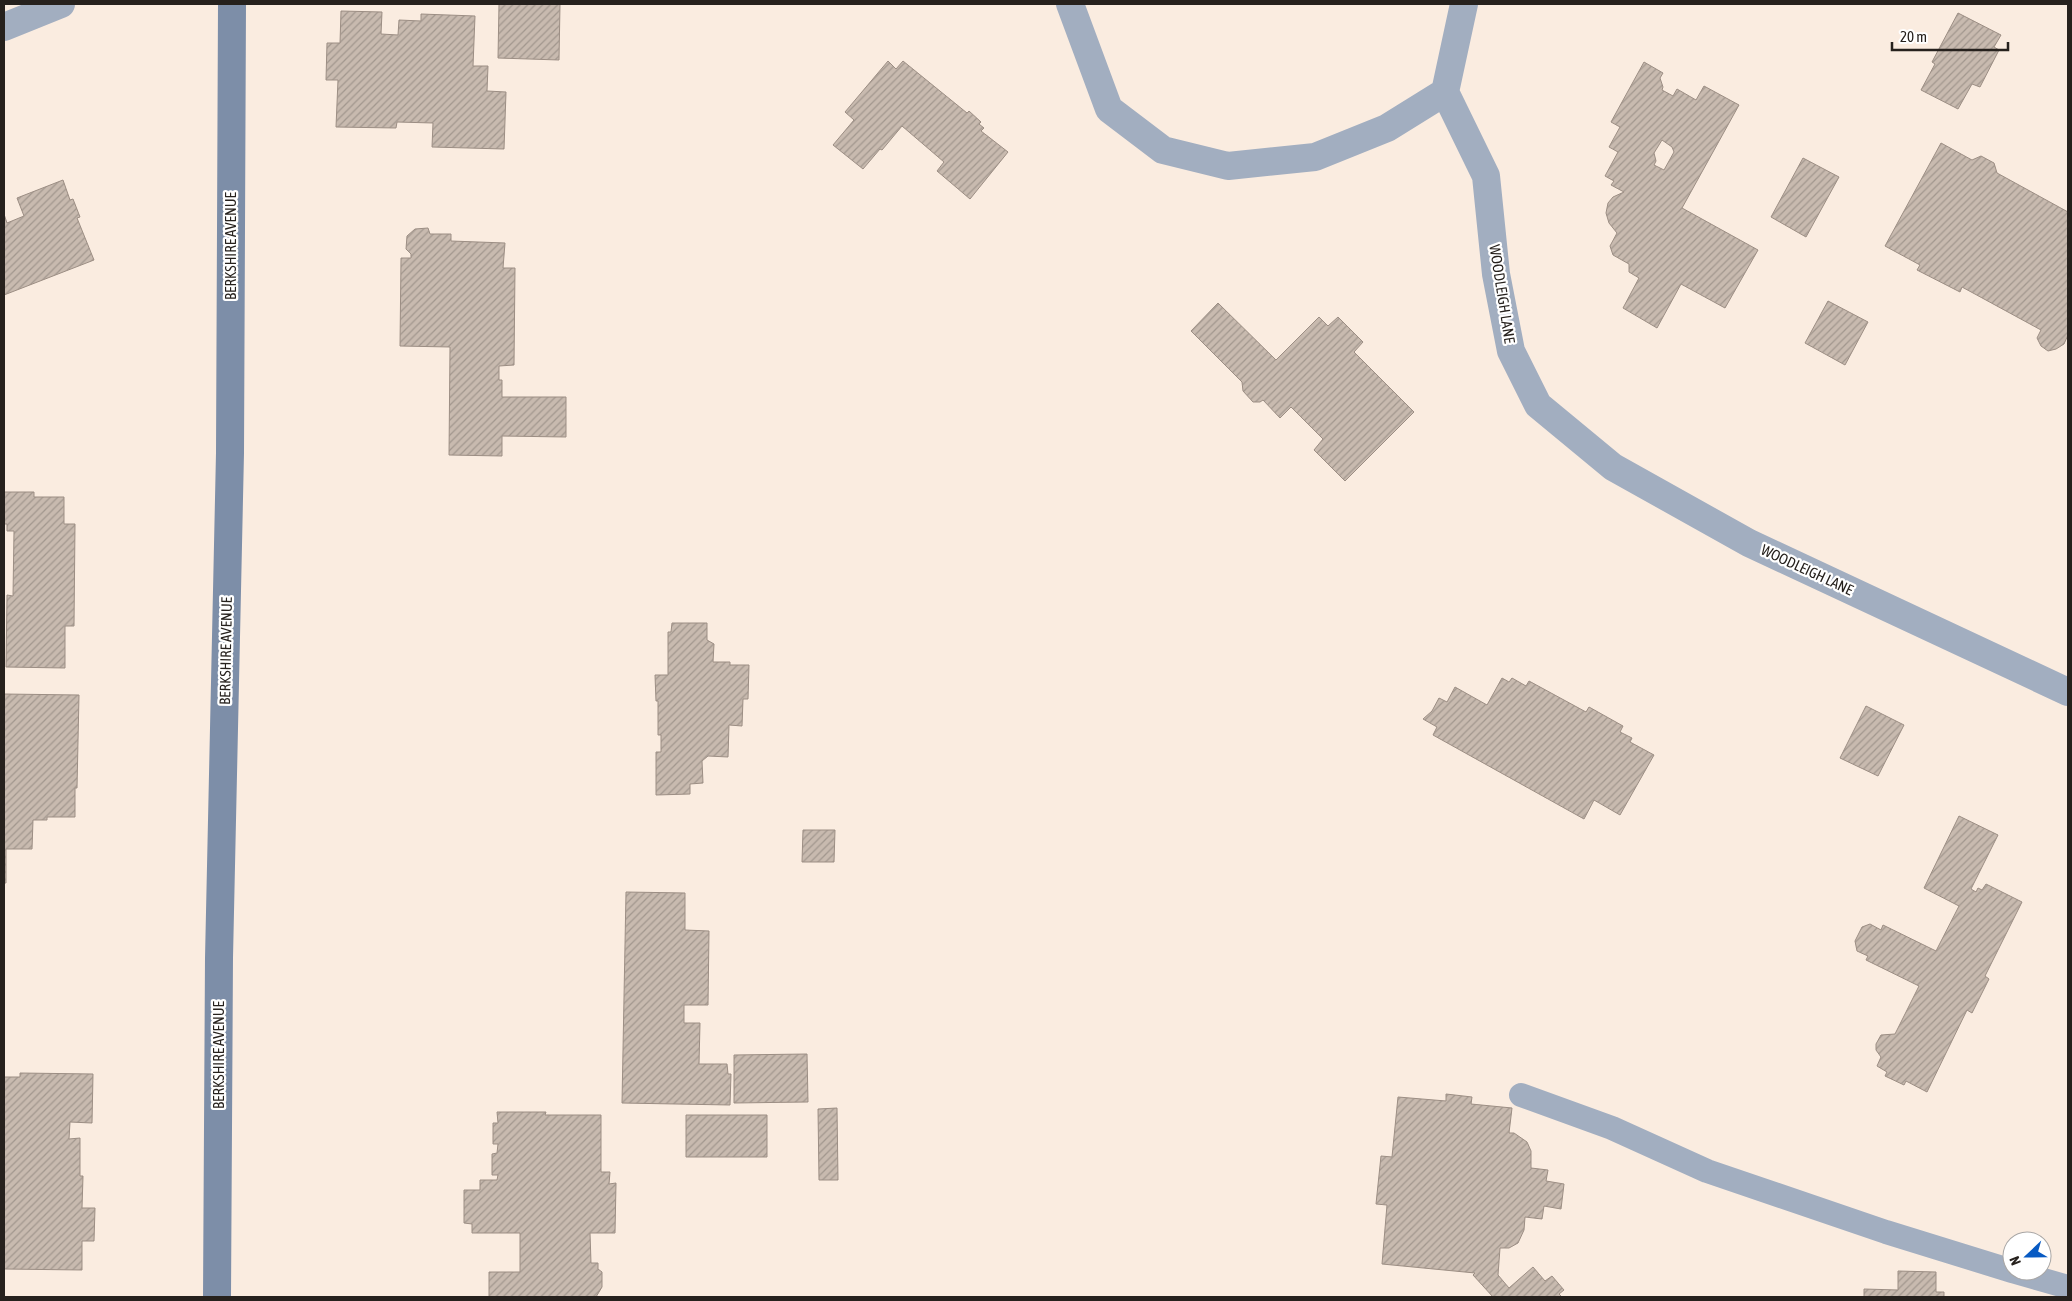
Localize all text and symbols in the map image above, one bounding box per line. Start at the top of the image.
scale bar [1892,20,2008,52]
text: 20 m [1900,28,1927,45]
street label: BERKSHIRE AVENUE [222,191,239,300]
street label: WOODLEIGH LANE [1486,243,1519,345]
street label: WOODLEIGH LANE [1758,541,1857,599]
street label: BERKSHIRE AVENUE [216,596,235,705]
street label: BERKSHIRE AVENUE [210,1000,227,1109]
north arrow [2002,1231,2052,1281]
text: N [2006,1254,2024,1268]

